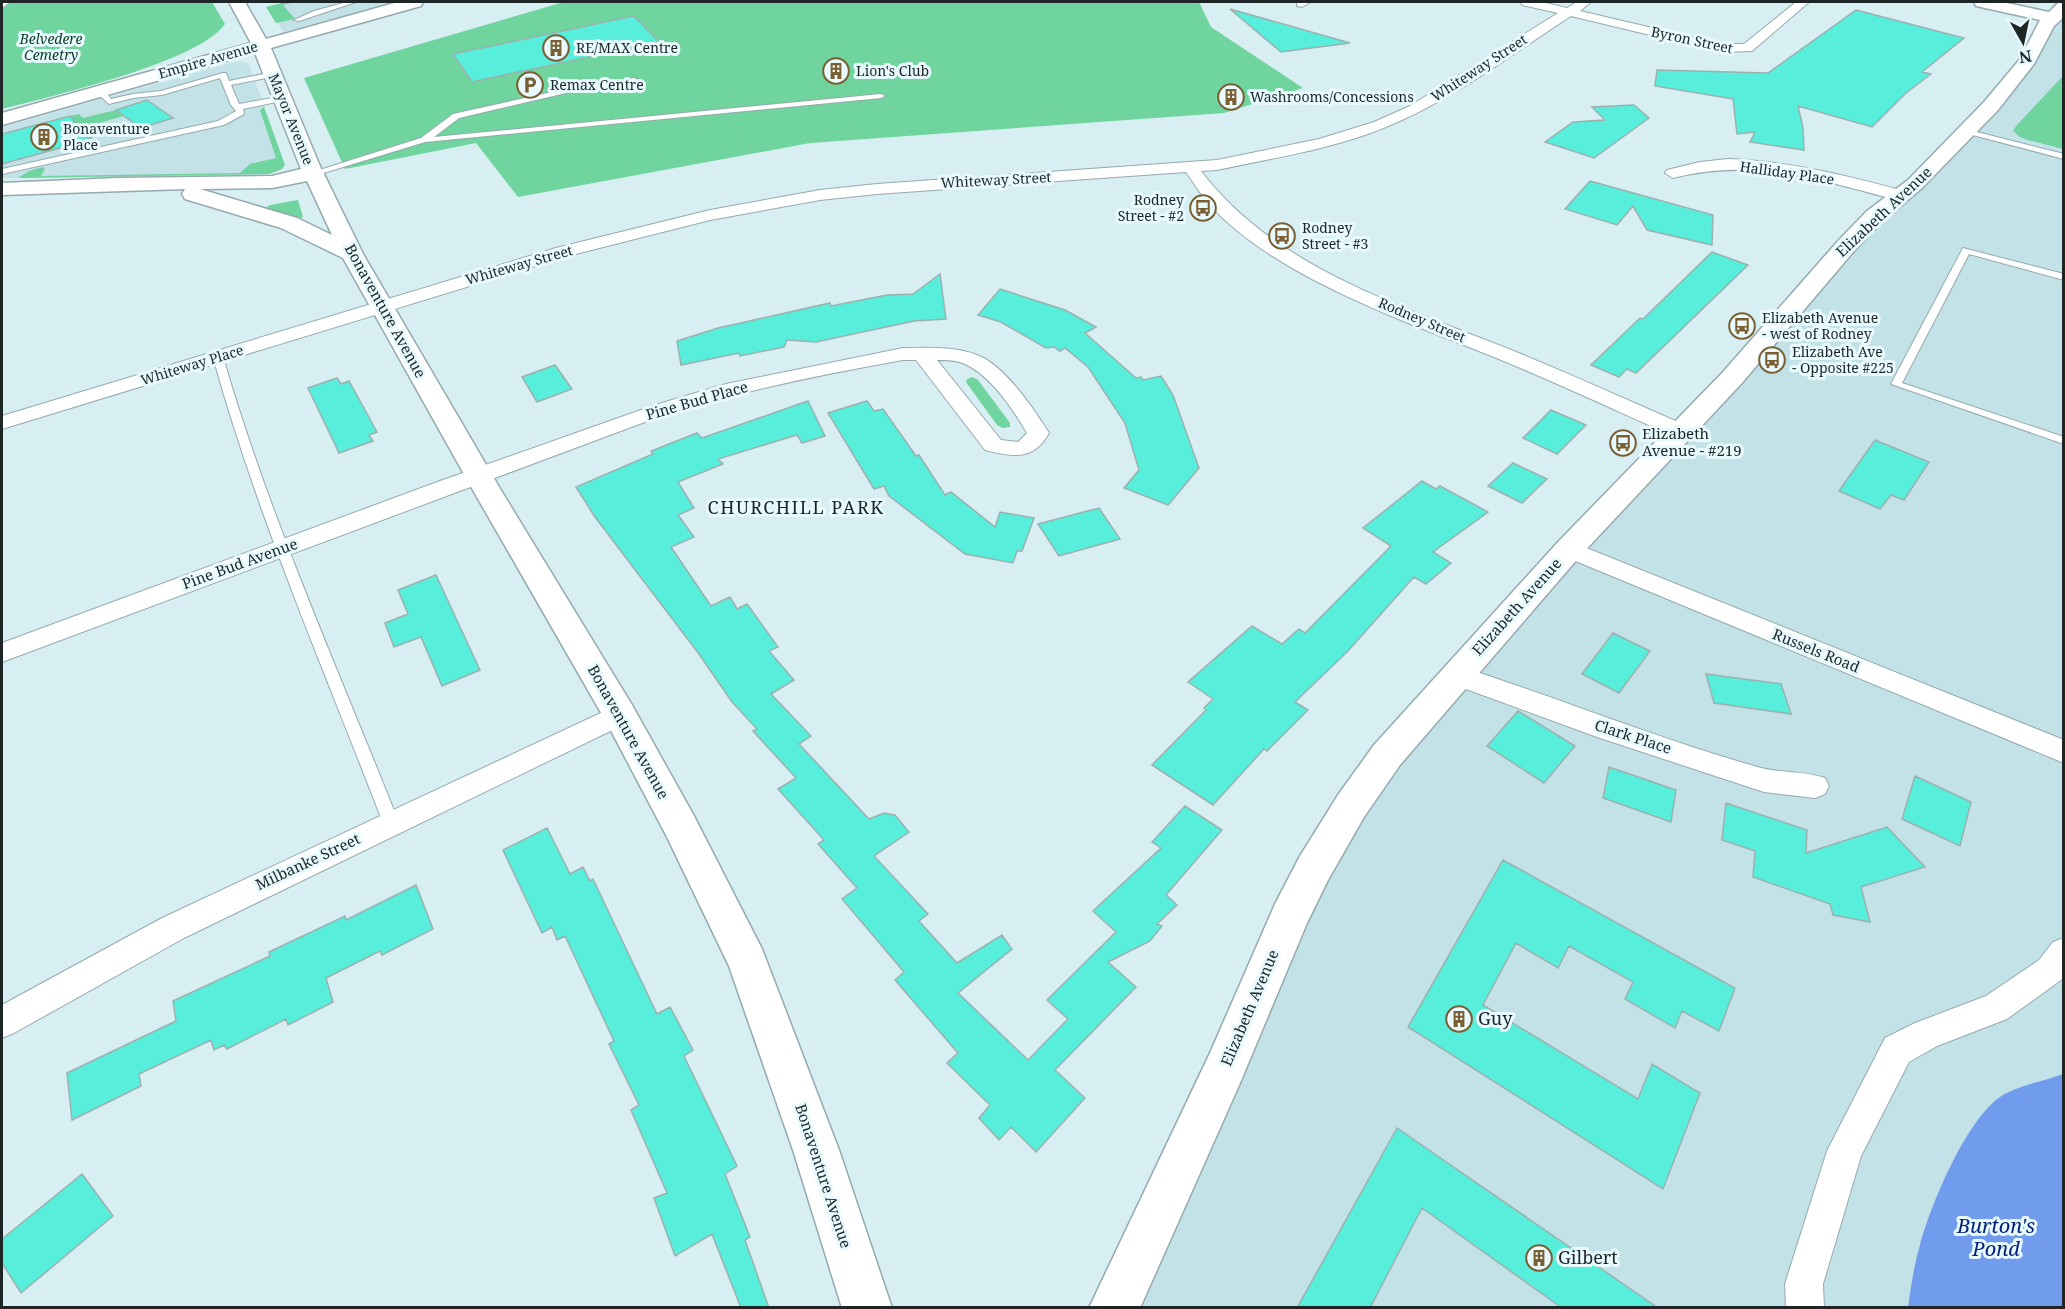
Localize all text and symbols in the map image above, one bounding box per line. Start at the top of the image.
north arrow [1993,12,2053,72]
street label: Byron Street [1649,22,1735,57]
park label: Belvedere Cemetry [19,29,83,64]
street label: Whiteway Street [1427,29,1530,106]
building icon: RE/MAX Centre [541,33,571,63]
street label: Empire Avenue [156,36,260,83]
place label: RE/MAX Centre [576,38,678,57]
text: N [2017,45,2033,69]
building icon: Lion's Club [821,56,851,86]
place label: Lion's Club [856,61,929,80]
street label: Mayor Avenue [264,70,318,167]
parking icon: Remax Centre [515,70,545,100]
place label: Remax Centre [550,75,644,94]
building icon: Washrooms/Concessions [1216,82,1246,112]
place label: Washrooms/Concessions [1250,87,1414,106]
place label: Bonaventure Place [63,119,150,154]
building icon: Bonaventure Place [29,122,59,152]
street label: Halliday Place [1739,156,1835,189]
street label: Elizabeth Avenue [1831,162,1936,261]
street label: Whiteway Street [940,167,1052,192]
place label: Rodney Street - #2 [1118,190,1184,225]
bus stop icon: Rodney Street - #2 [1188,193,1218,223]
place label: Rodney Street - #3 [1302,218,1368,253]
bus stop icon: Rodney Street - #3 [1267,221,1297,251]
street label: Bonaventure Avenue [341,240,431,381]
street label: Whiteway Street [463,240,575,289]
street label: Rodney Street [1376,293,1469,346]
place label: Elizabeth Avenue - west of Rodney [1762,308,1878,343]
bus stop icon: Elizabeth Avenue - west of Rodney [1727,311,1757,341]
street label: Whiteway Place [138,340,246,389]
place label: Elizabeth Ave - Opposite #225 [1792,342,1894,377]
bus stop icon: Elizabeth Ave - Opposite #225 [1757,345,1787,375]
street label: Pine Bud Place [643,376,750,424]
place label: Elizabeth Avenue - #219 [1642,423,1742,460]
bus stop icon: Elizabeth Avenue - #219 [1608,428,1638,458]
district label: CHURCHILL PARK [708,495,884,519]
street label: Pine Bud Avenue [179,533,300,593]
street label: Elizabeth Avenue [1467,553,1565,659]
street label: Russels Road [1770,623,1863,677]
street label: Bonaventure Avenue [584,661,674,802]
street label: Clark Place [1592,714,1674,758]
street label: Milbanke Street [252,828,363,894]
street label: Elizabeth Avenue [1216,946,1283,1069]
building icon: Guy [1444,1004,1474,1034]
place label: Guy [1478,1006,1513,1030]
street label: Bonaventure Avenue [791,1101,857,1250]
water label: Burton's Pond [1956,1212,2035,1262]
building icon: Gilbert [1524,1243,1554,1273]
place label: Gilbert [1558,1245,1618,1269]

